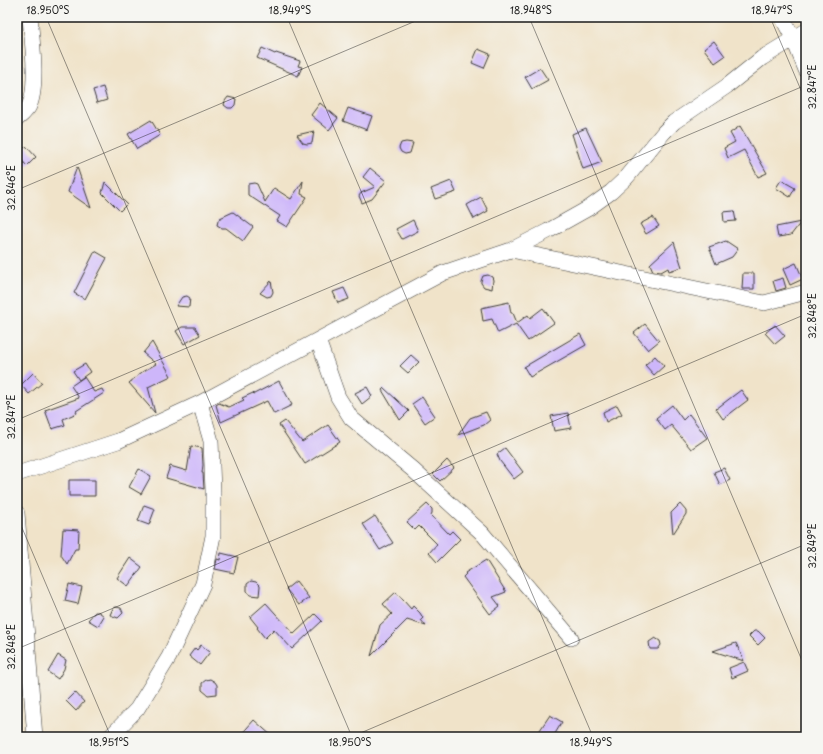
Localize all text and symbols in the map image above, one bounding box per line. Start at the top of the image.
text: 18.950°S [26,2,70,17]
text: 18.949°S [269,2,311,17]
text: 18.948°S [510,2,552,17]
text: 18.947°S [751,2,793,17]
text: 32.847°E [804,65,819,110]
text: 32.846°E [3,165,18,211]
text: 32.848°E [804,293,819,339]
text: 32.847°E [3,395,18,440]
text: 32.849°E [804,523,819,569]
text: 32.848°E [3,624,18,670]
text: 18.951°S [89,734,129,749]
text: 18.950°S [328,734,372,749]
text: 18.949°S [570,734,612,749]

